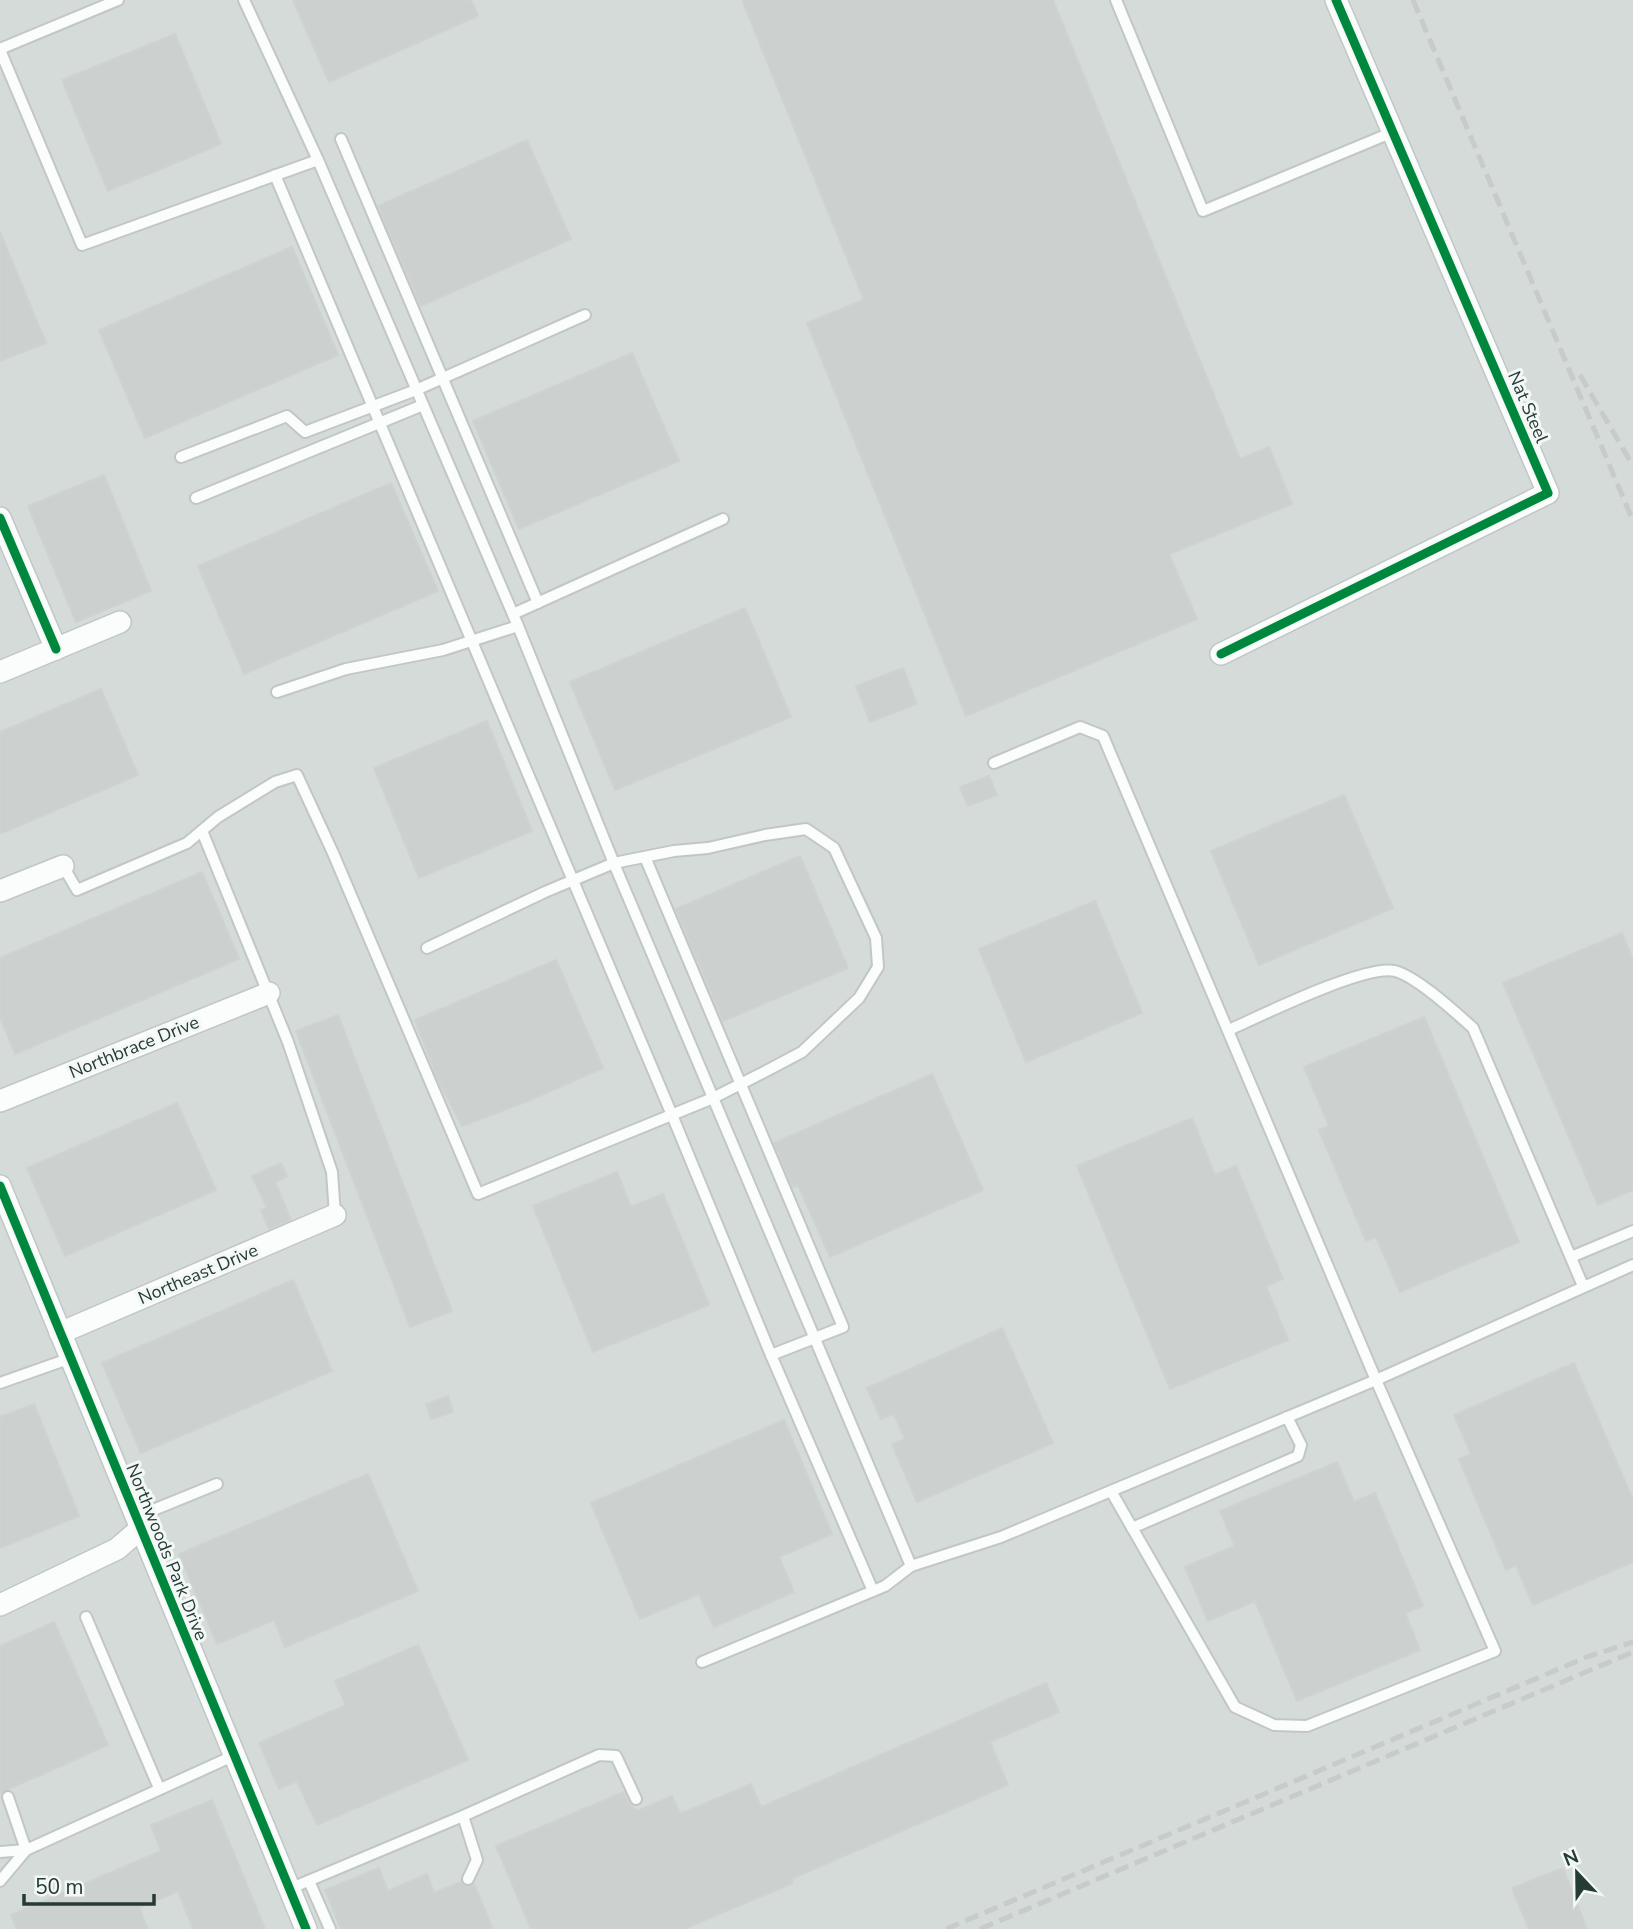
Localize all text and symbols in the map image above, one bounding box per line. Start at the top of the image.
street label: Nat Steel [1502,368,1554,447]
street label: Northbrace Drive [65,1010,203,1084]
street label: Northeast Drive [134,1238,262,1310]
street label: Northwoods Park Drive [121,1460,213,1644]
north arrow [1542,1838,1612,1908]
text: N [1560,1843,1582,1873]
scale bar [24,1862,154,1906]
text: 50 m [35,1873,84,1901]

